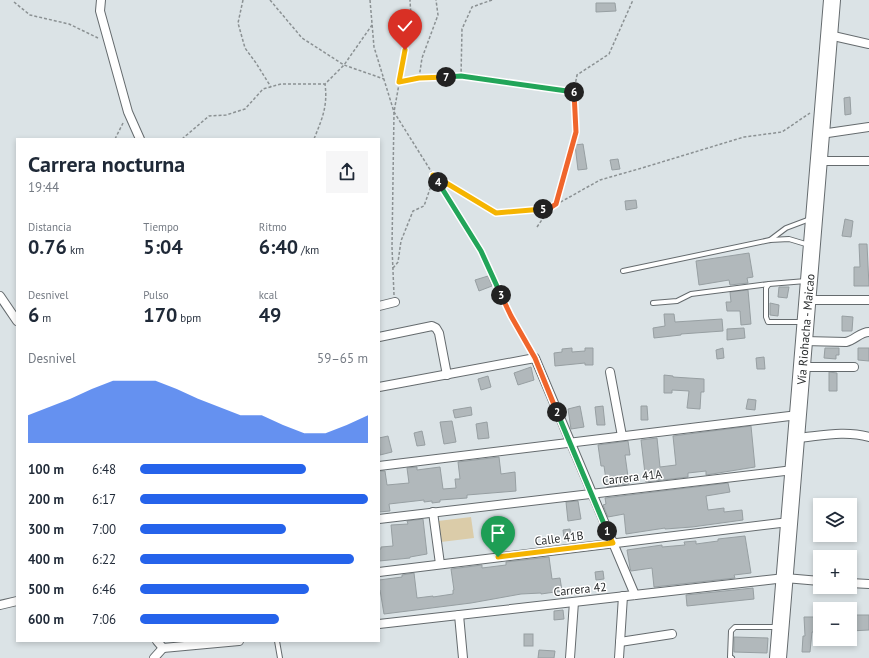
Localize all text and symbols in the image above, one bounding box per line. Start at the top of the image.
pin [388,9,422,50]
icon: check [394,15,416,37]
pin: 7 [436,67,456,87]
text: 7 [443,70,449,84]
pin: 6 [564,82,584,102]
text: 6 [571,85,577,99]
text: Carrera nocturna [28,150,185,178]
button: share [326,151,368,193]
pin: 4 [428,172,448,192]
text: 4 [435,175,441,189]
text: 19:44 [28,179,59,196]
pin: 5 [533,199,553,219]
text: 5 [540,202,546,216]
text: Distancia [28,220,71,234]
text: Tiempo [143,220,179,234]
text: Ritmo [259,220,287,234]
text: 0.76 [28,234,67,260]
text: 5:04 [143,234,183,260]
text: 6:40 [259,234,298,260]
text: km [67,243,84,257]
text: /km [298,243,319,257]
street label: Vía Riohacha - Maicao [793,273,817,386]
pin: 3 [491,285,511,305]
text: Desnivel [28,288,68,302]
text: Pulso [143,288,169,302]
text: kcal [259,288,277,302]
text: 3 [498,288,504,302]
text: 6 [28,302,39,328]
text: 170 [143,302,177,328]
text: 49 [259,302,281,328]
text: m [39,311,51,325]
text: bpm [177,311,201,325]
text: Desnivel [28,350,76,367]
text: 59–65 m [317,350,368,367]
pin: 2 [547,402,567,422]
text: 2 [554,405,560,419]
text: 100 m [28,461,64,478]
text: 6:48 [92,461,116,478]
street label: Carrera 41A [601,466,663,488]
text: 200 m [28,491,64,508]
text: 6:17 [92,491,116,508]
map controls [813,498,857,646]
button: layers [813,498,857,542]
pin [481,516,515,557]
text: 300 m [28,521,64,538]
text: 7:00 [92,521,116,538]
pin: 1 [597,521,617,541]
icon: arrive [487,522,509,544]
text: 1 [604,524,610,538]
street label: Calle 41B [534,528,584,548]
button: + [813,550,857,594]
text: 400 m [28,551,64,568]
text: 6:22 [92,551,116,568]
street label: Carrera 42 [553,579,607,599]
text: 500 m [28,581,64,598]
text: 6:46 [92,581,116,598]
button: − [813,602,857,646]
text: 600 m [28,611,64,628]
text: 7:06 [92,611,116,628]

